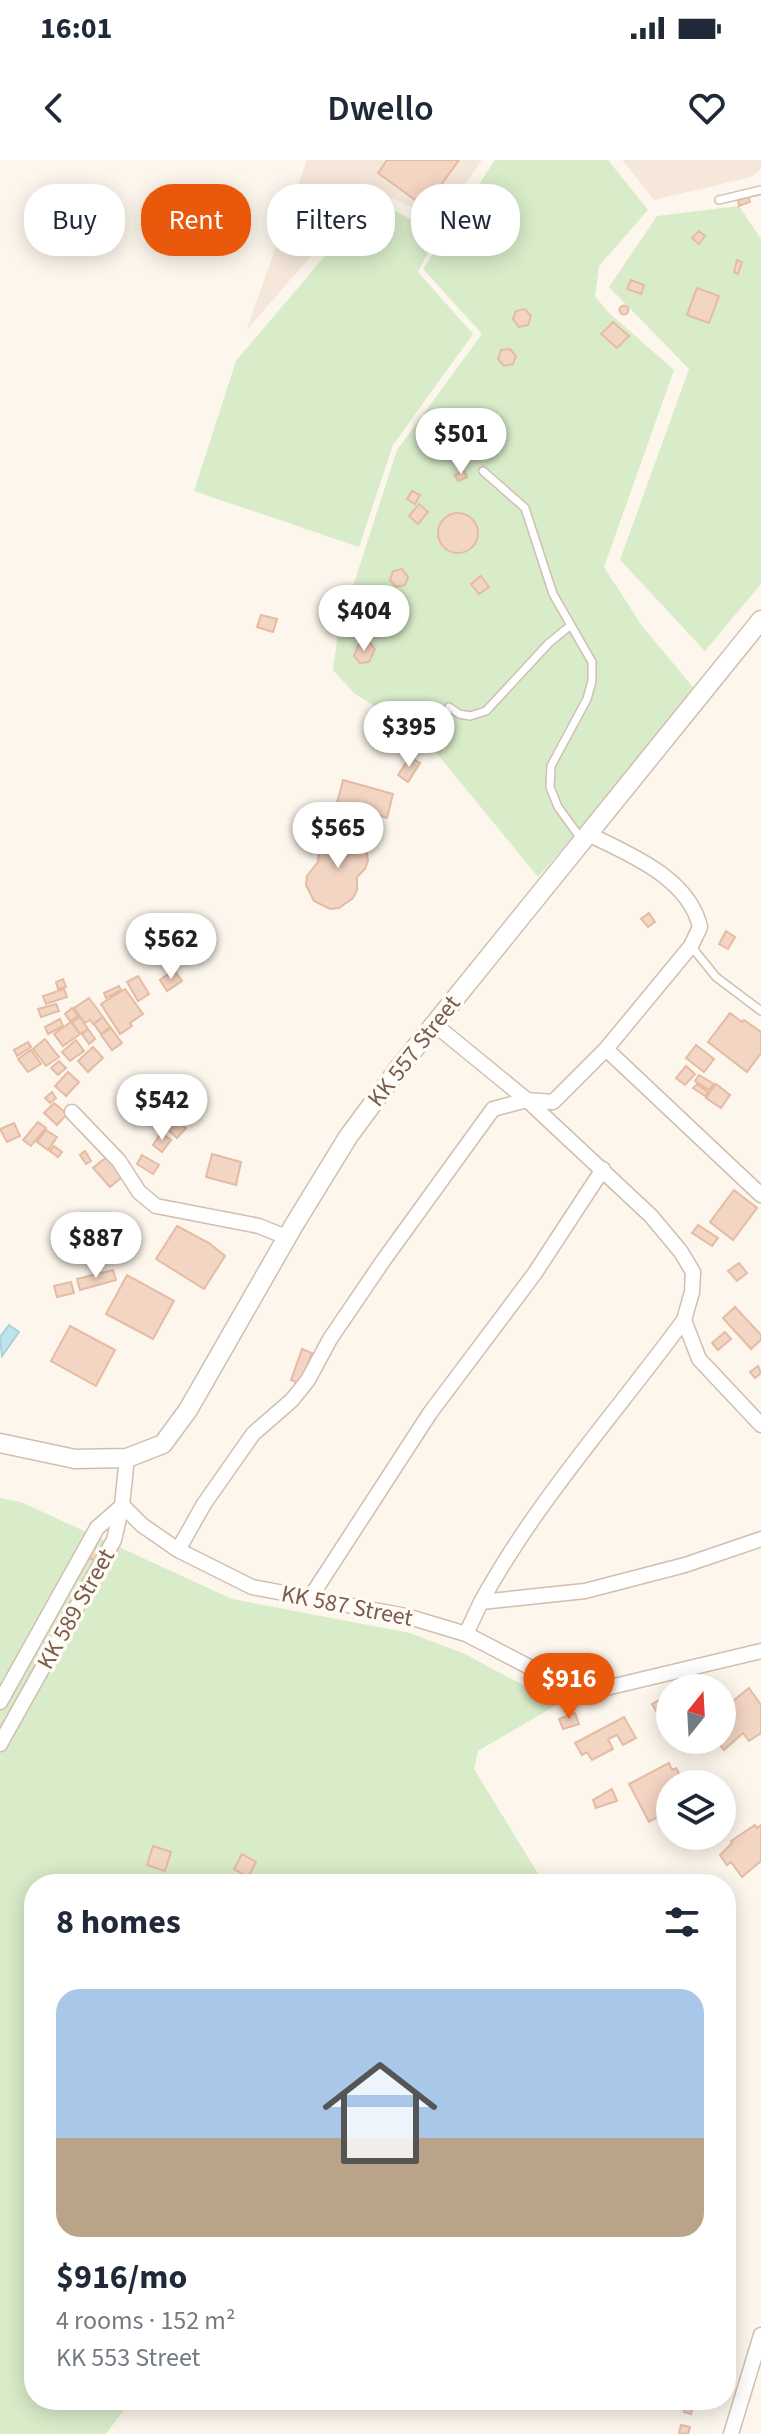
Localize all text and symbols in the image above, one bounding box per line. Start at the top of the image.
text: 16:01 [40,7,112,50]
text: Dwello [327,83,434,134]
icon: back [32,86,76,130]
icon: heart [685,86,729,130]
chip: Buy [24,184,125,256]
chip: Rent [141,184,251,256]
chip: Filters [267,184,395,256]
chip: New [411,184,520,256]
pin: $501 [414,408,508,476]
text: $501 [434,415,488,452]
pin: $404 [317,585,411,653]
text: $404 [337,592,391,629]
pin: $395 [362,701,456,769]
text: $395 [382,708,436,745]
pin: $565 [291,802,385,870]
text: $565 [311,809,365,846]
pin: $562 [124,913,218,981]
text: $562 [144,920,198,957]
street label: KK 557 Street [359,988,469,1114]
pin: $542 [115,1074,209,1142]
text: $542 [135,1081,189,1118]
pin: $887 [49,1212,143,1280]
text: $887 [69,1219,123,1256]
street label: KK 589 Street [28,1542,124,1676]
street label: KK 587 Street [278,1576,416,1636]
pin: $916 [522,1653,616,1721]
text: $916 [542,1660,596,1697]
north arrow [656,1674,736,1754]
map controls [656,1674,736,1850]
button: layers [656,1770,736,1850]
text: 8 homes [56,1898,181,1947]
icon: filters [660,1900,704,1944]
icon: home [308,2041,452,2185]
text: $916/mo [56,2253,187,2302]
text: 4 rooms · 152 m² [56,2302,235,2339]
text: KK 553 Street [56,2339,200,2376]

